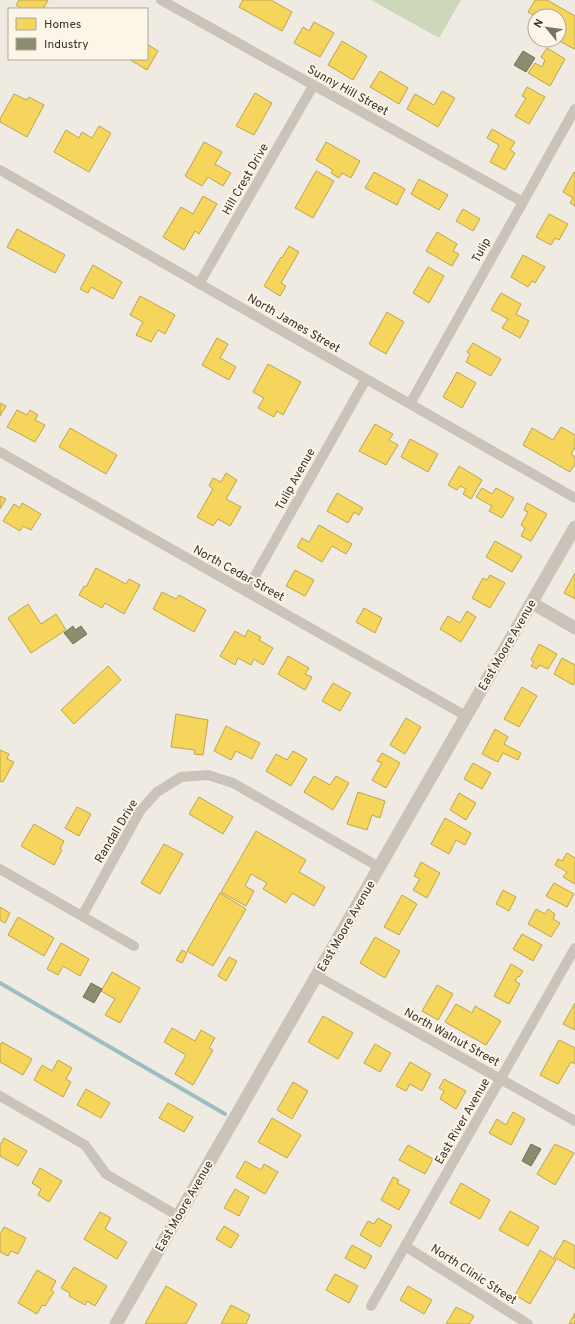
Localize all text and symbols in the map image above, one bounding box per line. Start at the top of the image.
legend [8,8,148,60]
north arrow [527,8,567,48]
text: Homes [44,17,81,33]
text: N [531,17,547,30]
text: Industry [44,37,89,53]
street label: Sunny Hill Street [304,62,391,120]
street label: Hill Crest Drive [219,141,273,218]
street label: Tulip [469,235,495,266]
street label: North James Street [244,291,343,357]
street label: Tulip Avenue [272,446,320,513]
street label: North Cedar Street [190,542,287,606]
street label: East Moore Avenue [475,597,540,694]
street label: Randall Drive [91,797,142,866]
street label: East Moore Avenue [314,878,379,975]
street label: North Walnut Street [401,1005,502,1071]
street label: East River Avenue [432,1075,494,1168]
street label: East Moore Avenue [152,1158,217,1255]
street label: North Clinic Street [427,1241,520,1309]

